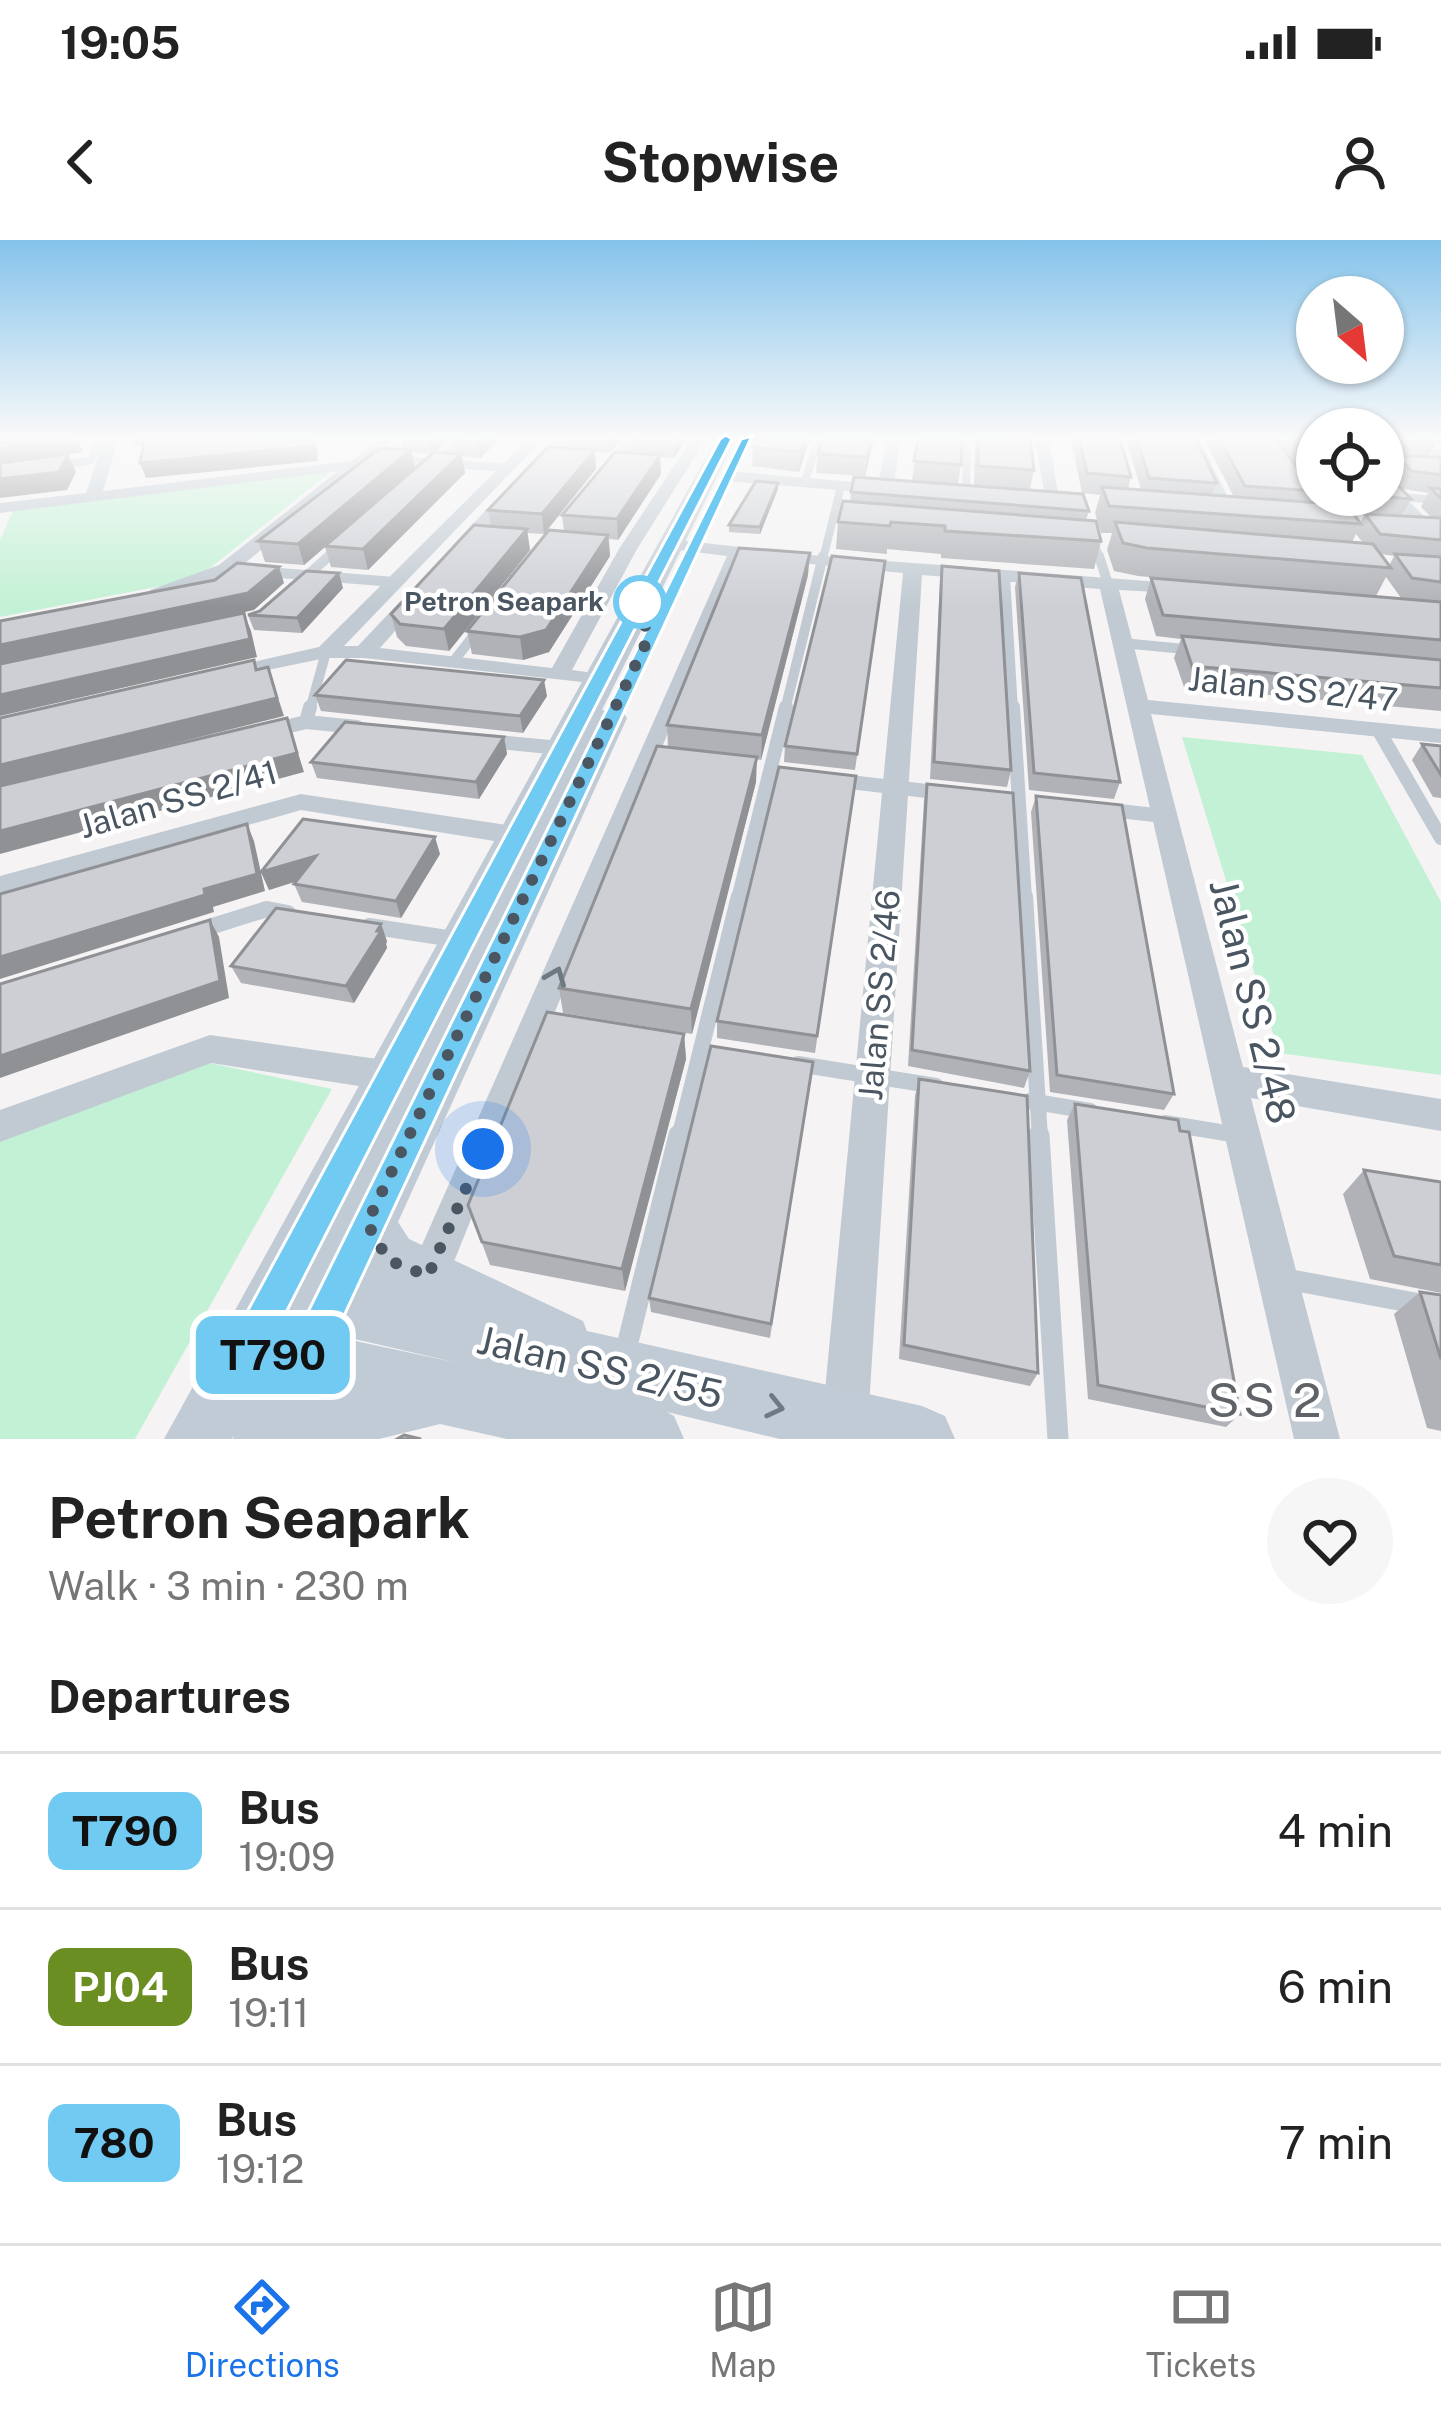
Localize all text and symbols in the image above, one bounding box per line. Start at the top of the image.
text: 19:05 [60,16,180,69]
icon: back [48,129,114,195]
icon: person [1327,129,1393,195]
text: Stopwise [602,131,839,194]
north arrow [1296,276,1404,384]
map controls [1296,276,1404,516]
button: locate [1296,408,1404,516]
marker: Petron Seapark [615,577,665,627]
place label: Petron Seapark [404,585,604,617]
street label: Jalan SS 2/47 [1186,659,1400,719]
street label: Jalan SS 2/41 [75,753,281,845]
street label: Jalan SS 2/48 [1200,874,1306,1128]
street label: Jalan SS 2/46 [851,888,907,1102]
one-way arrow [542,966,566,987]
your location [453,1119,513,1179]
line badge: T790 [189,1316,357,1394]
street label: Jalan SS 2/55 [473,1316,727,1418]
text: T790 [220,1330,326,1379]
district label: SS 2 [1208,1371,1324,1428]
one-way arrow [765,1393,785,1418]
button: heart [1267,1478,1393,1604]
text: Petron Seapark [48,1484,470,1551]
text: Walk · 3 min · 230 m [48,1563,409,1609]
text: Departures [48,1670,291,1723]
text: Bus [238,1781,320,1834]
text: 4 min [1277,1804,1393,1857]
text: T790 [72,1806,178,1855]
text: 19:09 [238,1834,335,1880]
text: Bus [228,1937,310,1990]
text: 6 min [1278,1960,1393,2013]
text: PJ04 [72,1962,168,2011]
text: 19:11 [228,1990,309,2036]
text: Bus [216,2093,297,2146]
text: 7 min [1279,2116,1393,2169]
text: 780 [73,2118,155,2167]
text: 19:12 [216,2146,304,2192]
tab: Directions [185,2274,340,2384]
tab: Map [709,2274,776,2384]
tab: Tickets [1146,2274,1256,2384]

